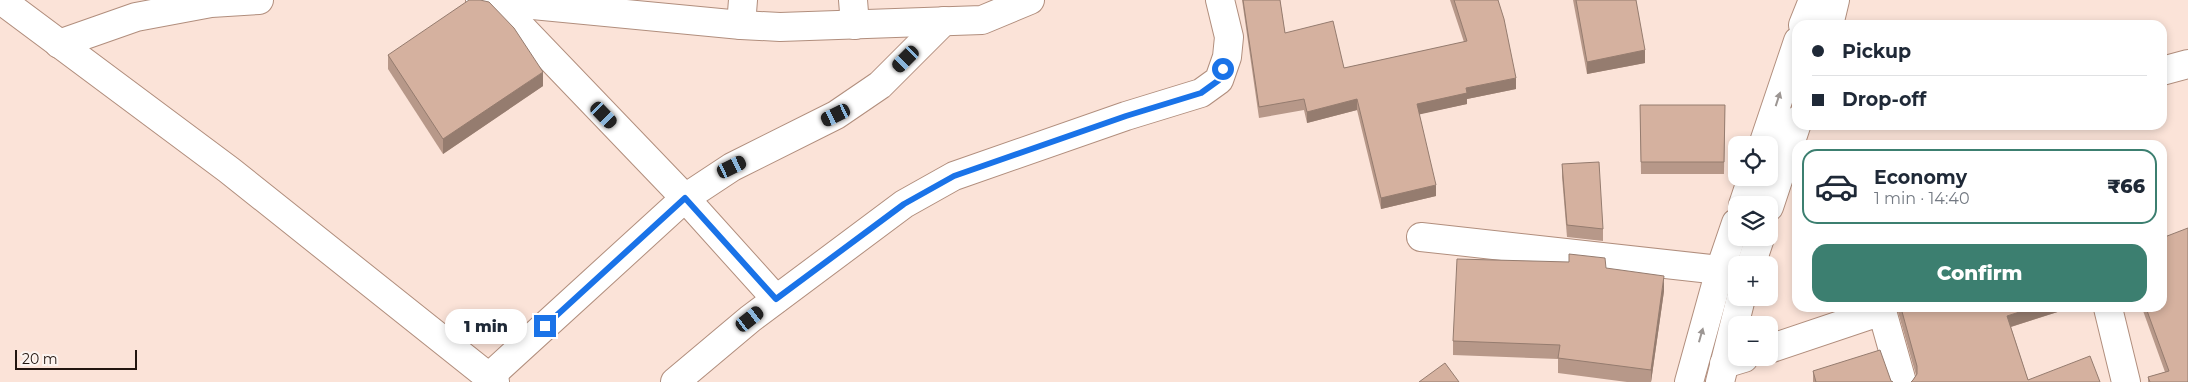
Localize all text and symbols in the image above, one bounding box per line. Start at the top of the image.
text: Pickup [1842,40,1911,63]
car [890,43,921,75]
route start [1212,58,1234,80]
text: Drop-off [1842,88,1926,111]
one-way arrow [1775,91,1783,106]
car [588,99,619,131]
car [819,102,852,128]
map controls [1728,136,1778,366]
button: locate [1728,136,1778,186]
car [715,154,748,180]
icon: car [1814,164,1859,209]
text: Economy [1874,166,1967,189]
text: ₹66 [2107,175,2145,198]
text: 1 min · 14:40 [1874,189,1970,208]
button: layers [1728,196,1778,246]
button: Confirm [1812,244,2147,302]
button: + [1728,256,1778,306]
car [733,304,766,334]
callout: 1 min [445,308,528,344]
route end [534,315,556,337]
button: − [1728,316,1778,366]
text: 1 min [464,317,508,336]
one-way arrow [1698,327,1706,342]
scale bar [15,347,138,370]
text: 20 m [22,350,58,368]

